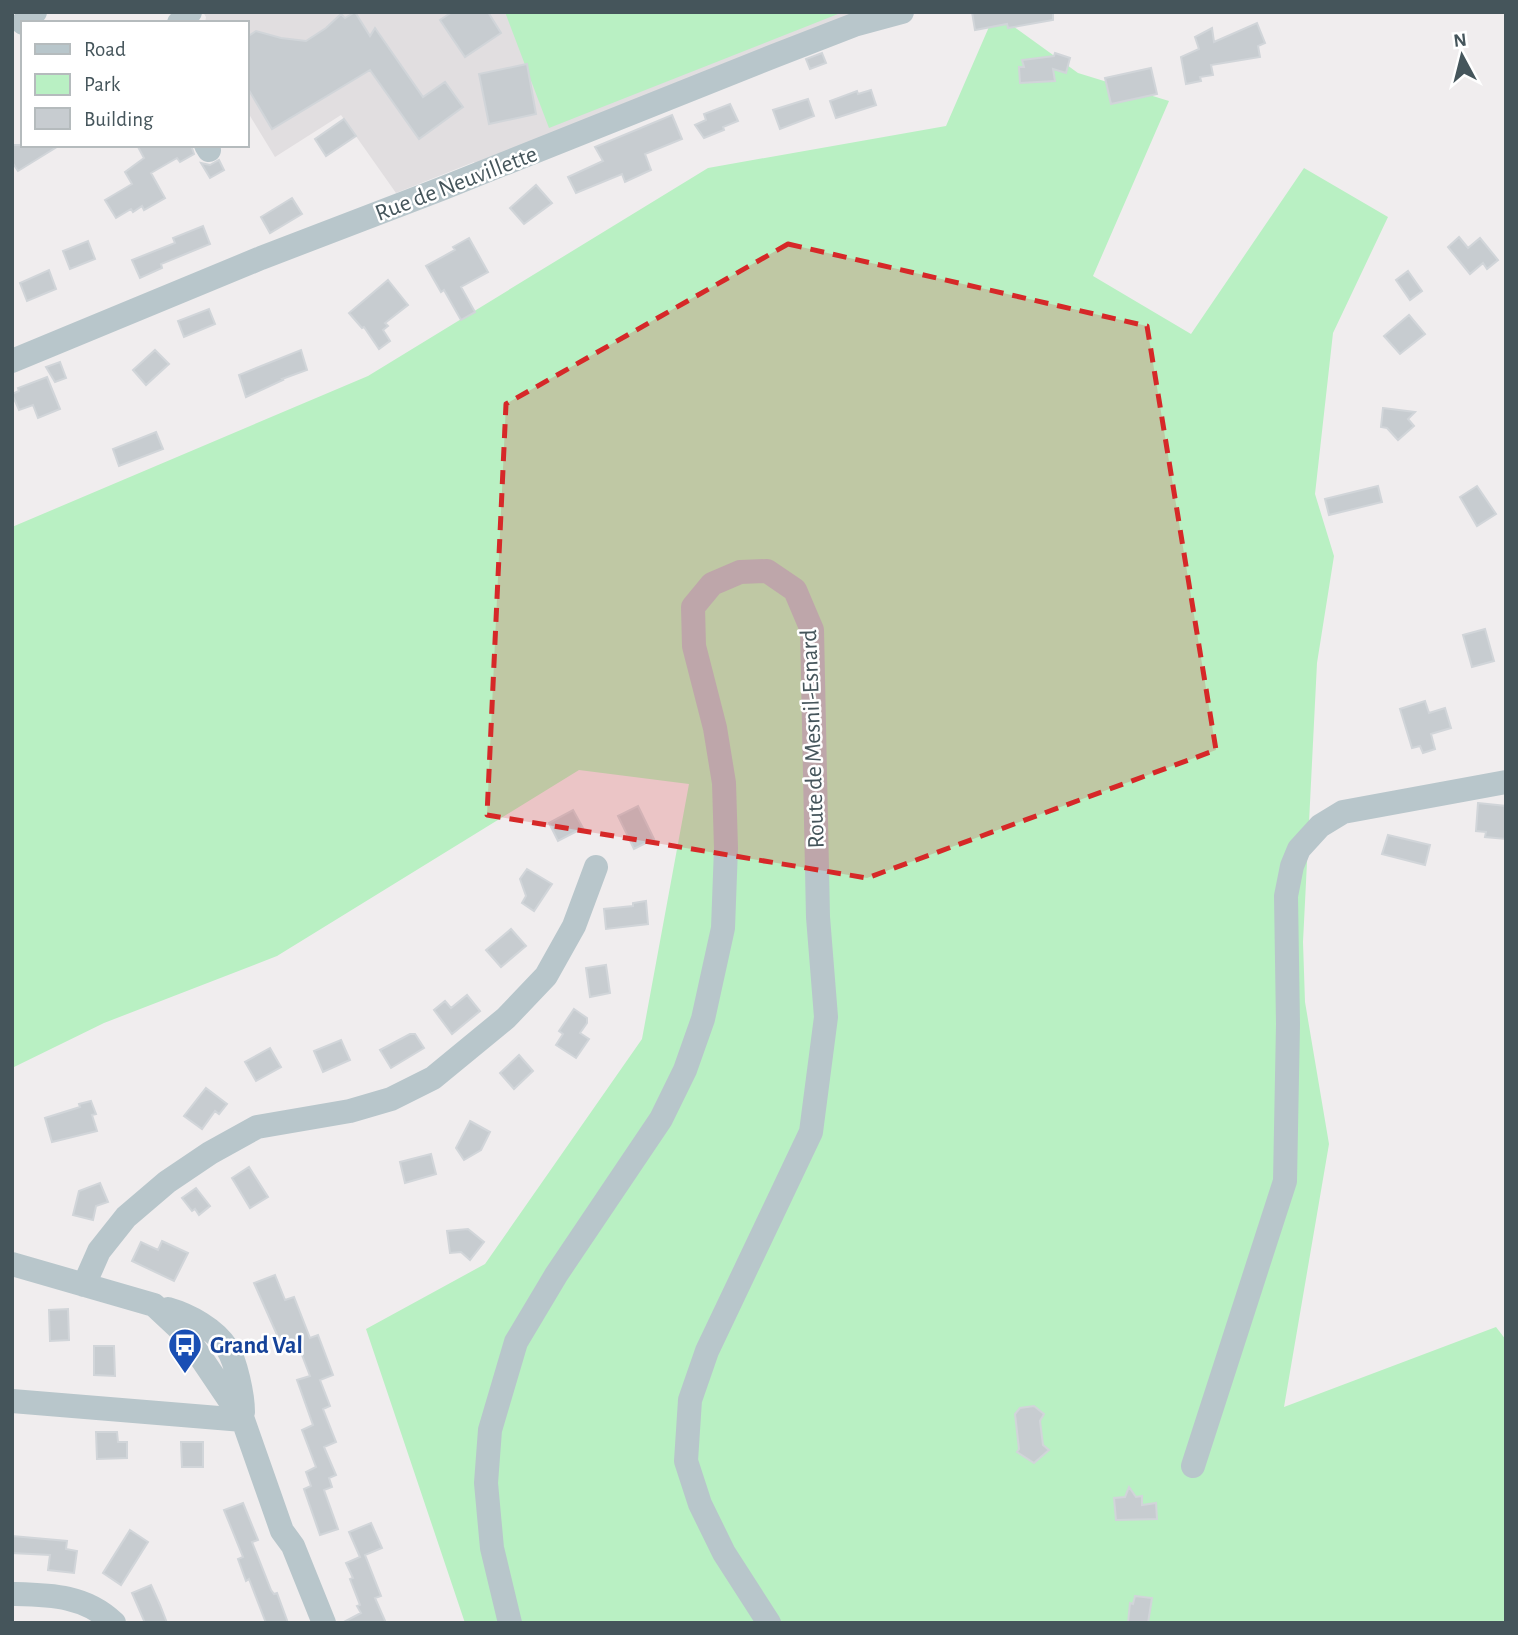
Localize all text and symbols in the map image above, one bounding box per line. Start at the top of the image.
legend [21,21,248,147]
north arrow [1427,21,1497,91]
text: N [1452,30,1468,51]
text: Road [84,39,126,60]
text: Park [84,74,121,95]
text: Building [84,109,154,130]
street label: Rue de Neuvillette [372,142,541,226]
street label: Route de Mesnil-Esnard [797,629,829,849]
bus stop icon: Grand Val [166,1326,204,1375]
place label: Grand Val [210,1334,303,1358]

